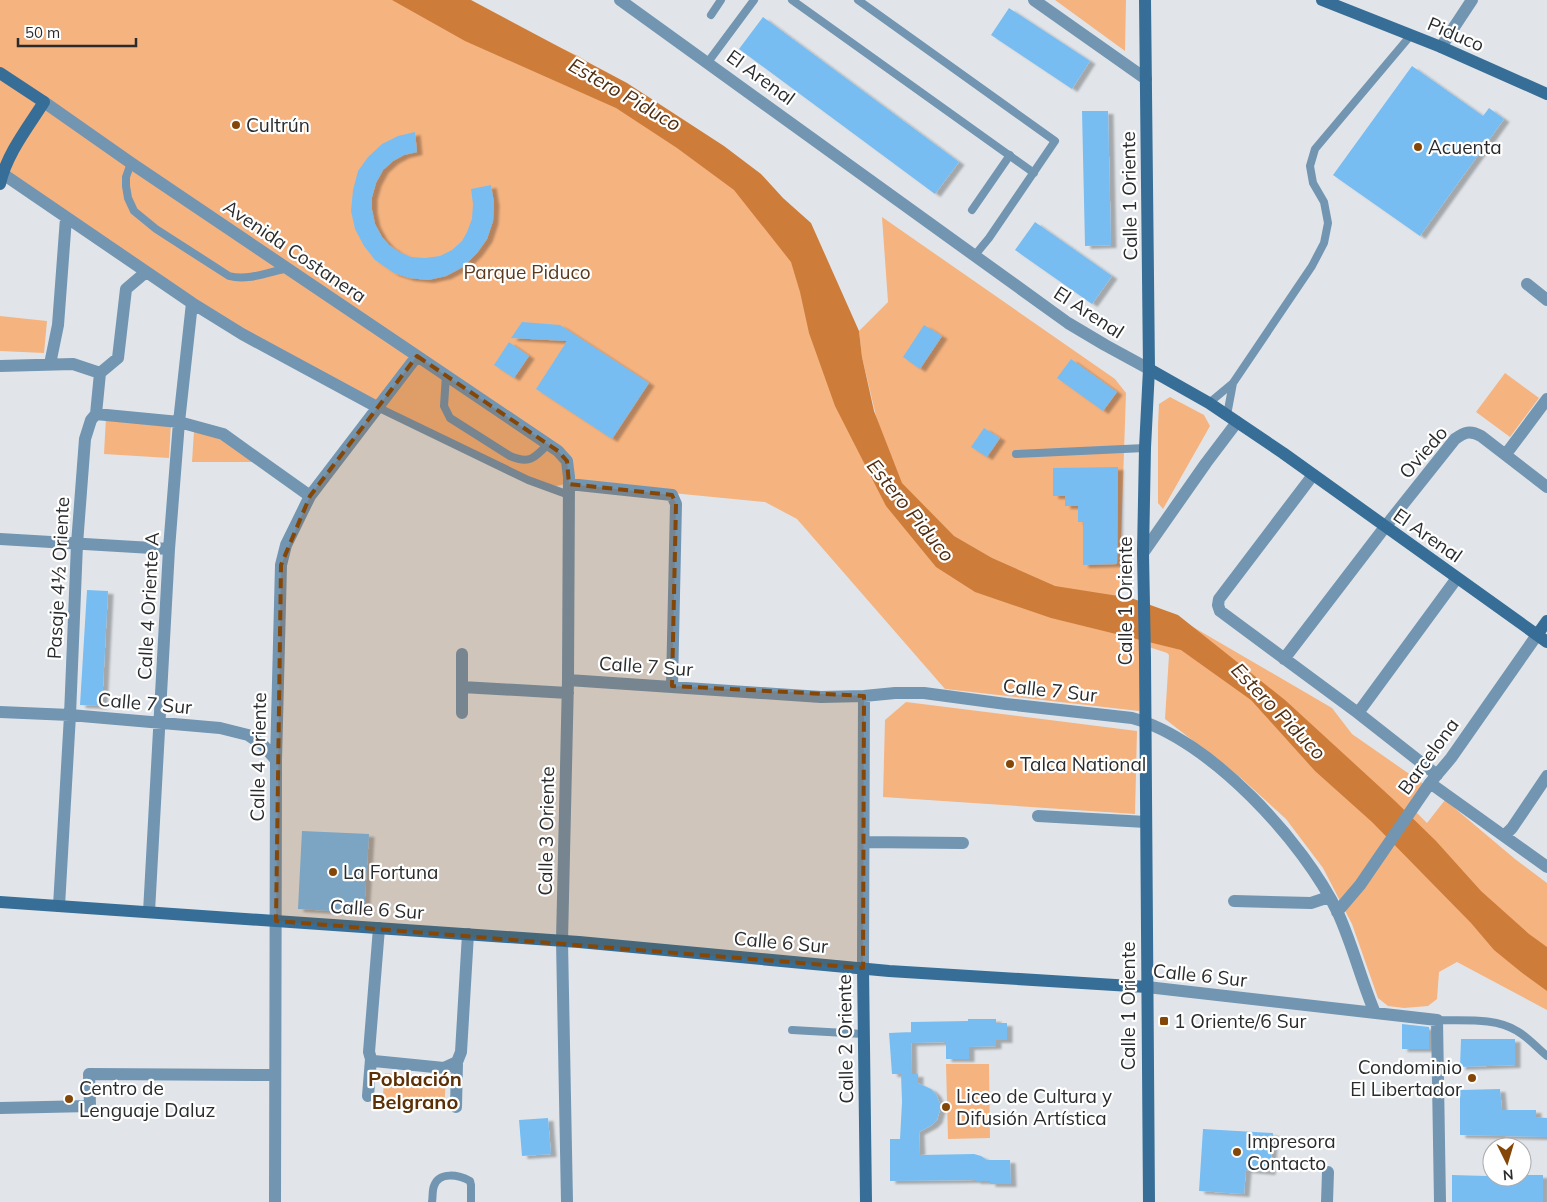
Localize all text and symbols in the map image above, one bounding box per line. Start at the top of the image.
street label: Piduco [1424,11,1488,57]
scale bar [18,15,135,47]
text: 50 m [25,23,60,42]
street label: El Arenal [722,44,800,110]
water label: Estero Piduco [564,52,686,136]
place label: Cultrún [246,113,310,137]
marker: Cultrún [230,119,242,131]
street label: Calle 1 Oriente [1116,131,1142,261]
place label: Acuenta [1428,135,1502,159]
marker: Acuenta [1412,141,1424,153]
street label: Avenida Costanera [219,194,371,308]
park label: Parque Piduco [463,260,591,284]
street label: El Arenal [1049,280,1129,344]
street label: Oviedo [1394,421,1452,483]
water label: Estero Piduco [862,453,960,567]
street label: Pasaje 4½ Oriente [42,496,74,660]
street label: El Arenal [1389,503,1467,567]
street label: Calle 4 Oriente A [132,531,164,681]
street label: Calle 1 Oriente [1113,536,1137,666]
street label: Calle 7 Sur [598,651,694,681]
water label: Estero Piduco [1226,657,1332,765]
street label: Calle 7 Sur [1002,673,1098,707]
street label: Calle 7 Sur [97,687,193,719]
street label: Calle 4 Oriente [245,692,271,822]
street label: Barcelona [1392,713,1464,799]
place label: Talca National [1020,752,1146,776]
marker: Talca National [1004,758,1016,770]
street label: Calle 3 Oriente [533,766,559,896]
place label: La Fortuna [343,860,438,884]
marker: La Fortuna [327,866,339,878]
street label: Calle 6 Sur [329,894,425,924]
street label: Calle 6 Sur [733,926,829,958]
street label: Calle 1 Oriente [1116,941,1140,1071]
street label: Calle 6 Sur [1152,958,1248,992]
street label: Calle 2 Oriente [832,974,858,1104]
place label: 1 Oriente/6 Sur [1174,1009,1306,1033]
marker: 1 Oriente/6 Sur [1158,1015,1170,1027]
place label: Condominio El Libertador [1350,1055,1462,1101]
district label: Población Belgrano [368,1066,462,1114]
marker: Condominio El Libertador [1466,1072,1478,1084]
place label: Centro de Lenguaje Daluz [79,1076,215,1122]
place label: Liceo de Cultura y Difusión Artística [956,1084,1112,1130]
marker: Centro de Lenguaje Daluz [63,1093,75,1105]
marker: Liceo de Cultura y Difusión Artística [940,1101,952,1113]
place label: Impresora Contacto [1247,1129,1336,1175]
north arrow [1482,1137,1532,1187]
marker: Impresora Contacto [1231,1146,1243,1158]
text: N [1502,1166,1514,1184]

